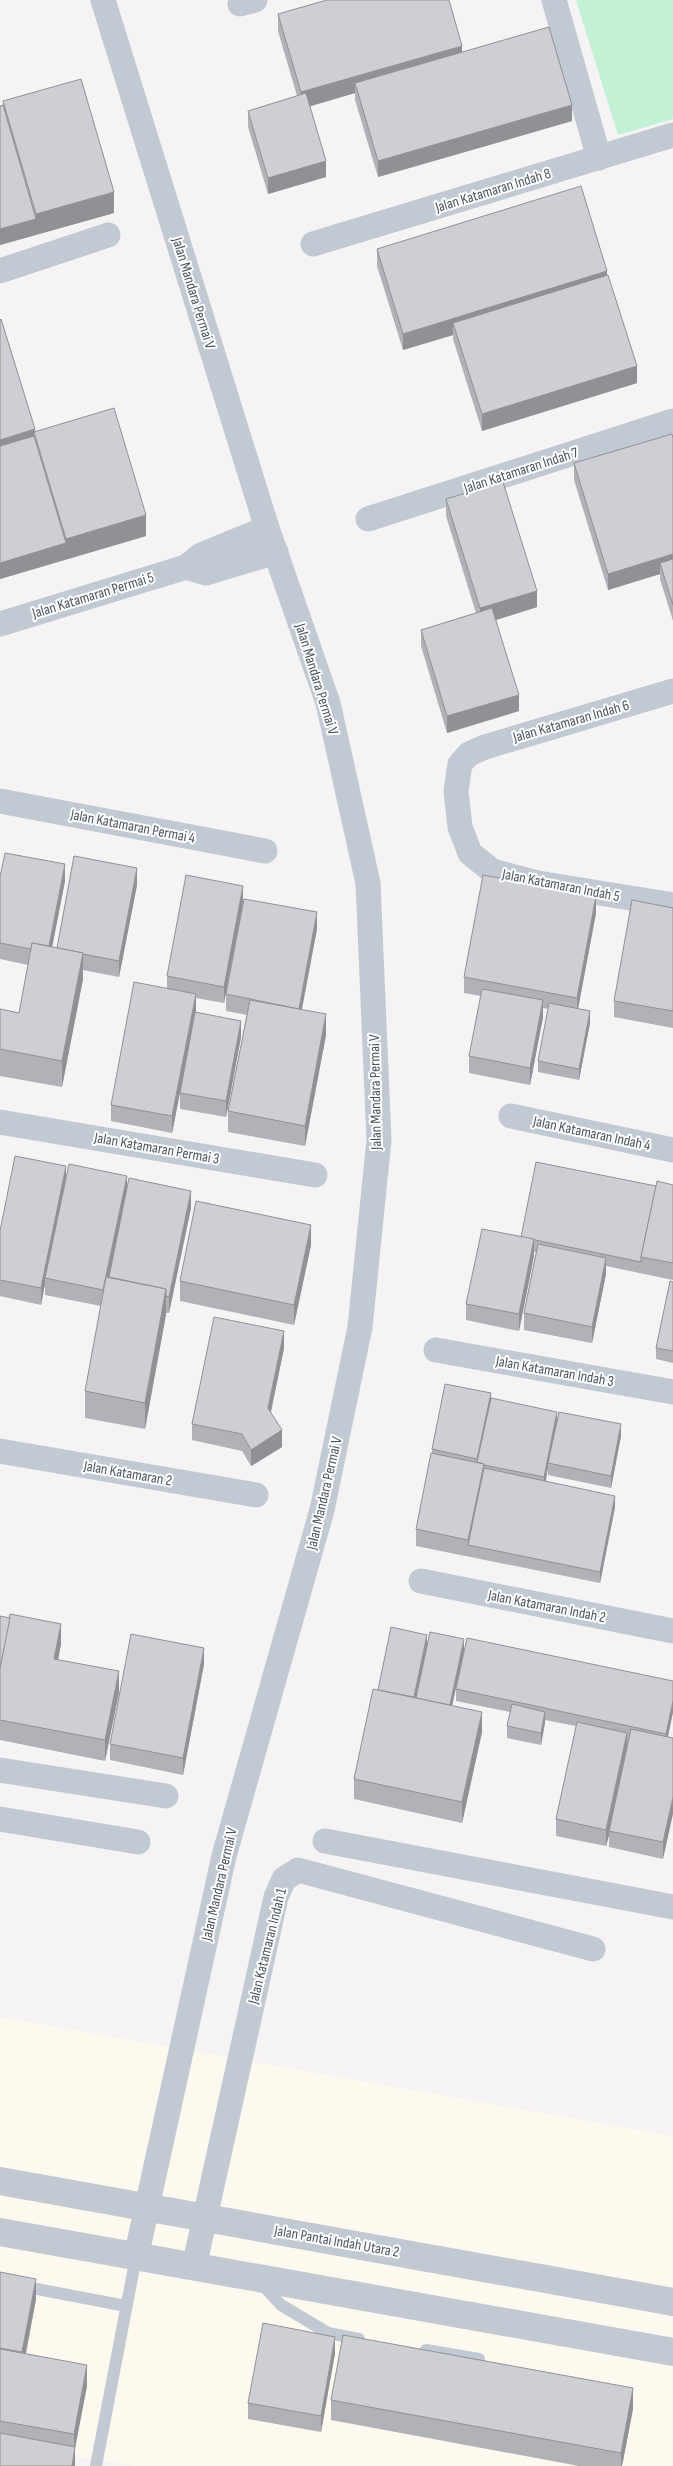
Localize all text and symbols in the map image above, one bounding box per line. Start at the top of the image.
street label: Jalan Katamaran Indah 8 [432,164,553,217]
street label: Jalan Mandara Permai V [167,234,220,351]
street label: Jalan Katamaran Indah 7 [461,443,581,498]
street label: Jalan Katamaran Permai 5 [29,568,156,623]
street label: Jalan Mandara Permai V [290,620,343,737]
street label: Jalan Katamaran Indah 6 [510,696,631,747]
street label: Jalan Katamaran Permai 4 [68,805,197,848]
street label: Jalan Katamaran Indah 5 [500,865,621,906]
street label: Jalan Mandara Permai V [365,1034,386,1151]
street label: Jalan Katamaran Indah 4 [530,1112,652,1155]
street label: Jalan Katamaran Permai 3 [92,1128,221,1169]
street label: Jalan Katamaran Indah 3 [493,1352,615,1391]
street label: Jalan Mandara Permai V [302,1434,347,1553]
street label: Jalan Katamaran 2 [81,1456,173,1491]
street label: Jalan Katamaran Indah 2 [485,1586,607,1627]
street label: Jalan Mandara Permai V [197,1825,242,1944]
street label: Jalan Katamaran Indah 1 [244,1886,291,2007]
street label: Jalan Pantai Indah Utara 2 [272,2221,401,2262]

